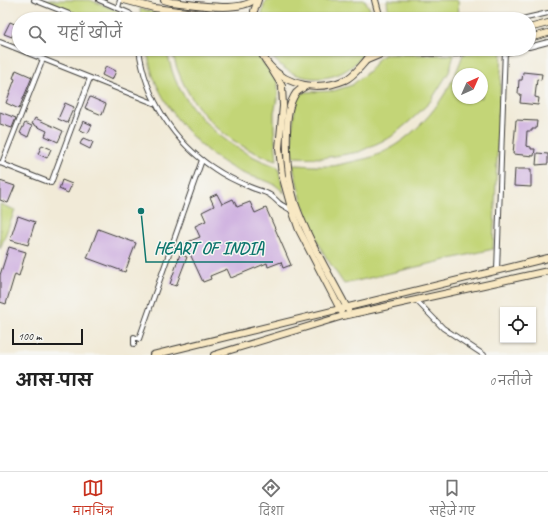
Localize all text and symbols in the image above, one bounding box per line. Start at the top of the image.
search box [12,12,536,56]
icon: search [26,23,48,45]
text: यहाँ खोजें [58,24,122,43]
north arrow [452,68,488,104]
callout: HEART OF INDIA [146,233,273,262]
text: HEART OF INDIA [154,238,265,259]
map controls [500,307,536,343]
button: locate [500,307,536,343]
scale bar [12,327,83,346]
text: 100 m [18,329,42,343]
text: आस-पास [16,370,92,391]
text: 0 नतीजे [489,373,532,389]
tab: मानचित्र [73,477,113,523]
tab: दिशा [259,477,284,523]
tab: सहेजे गए [430,477,475,523]

